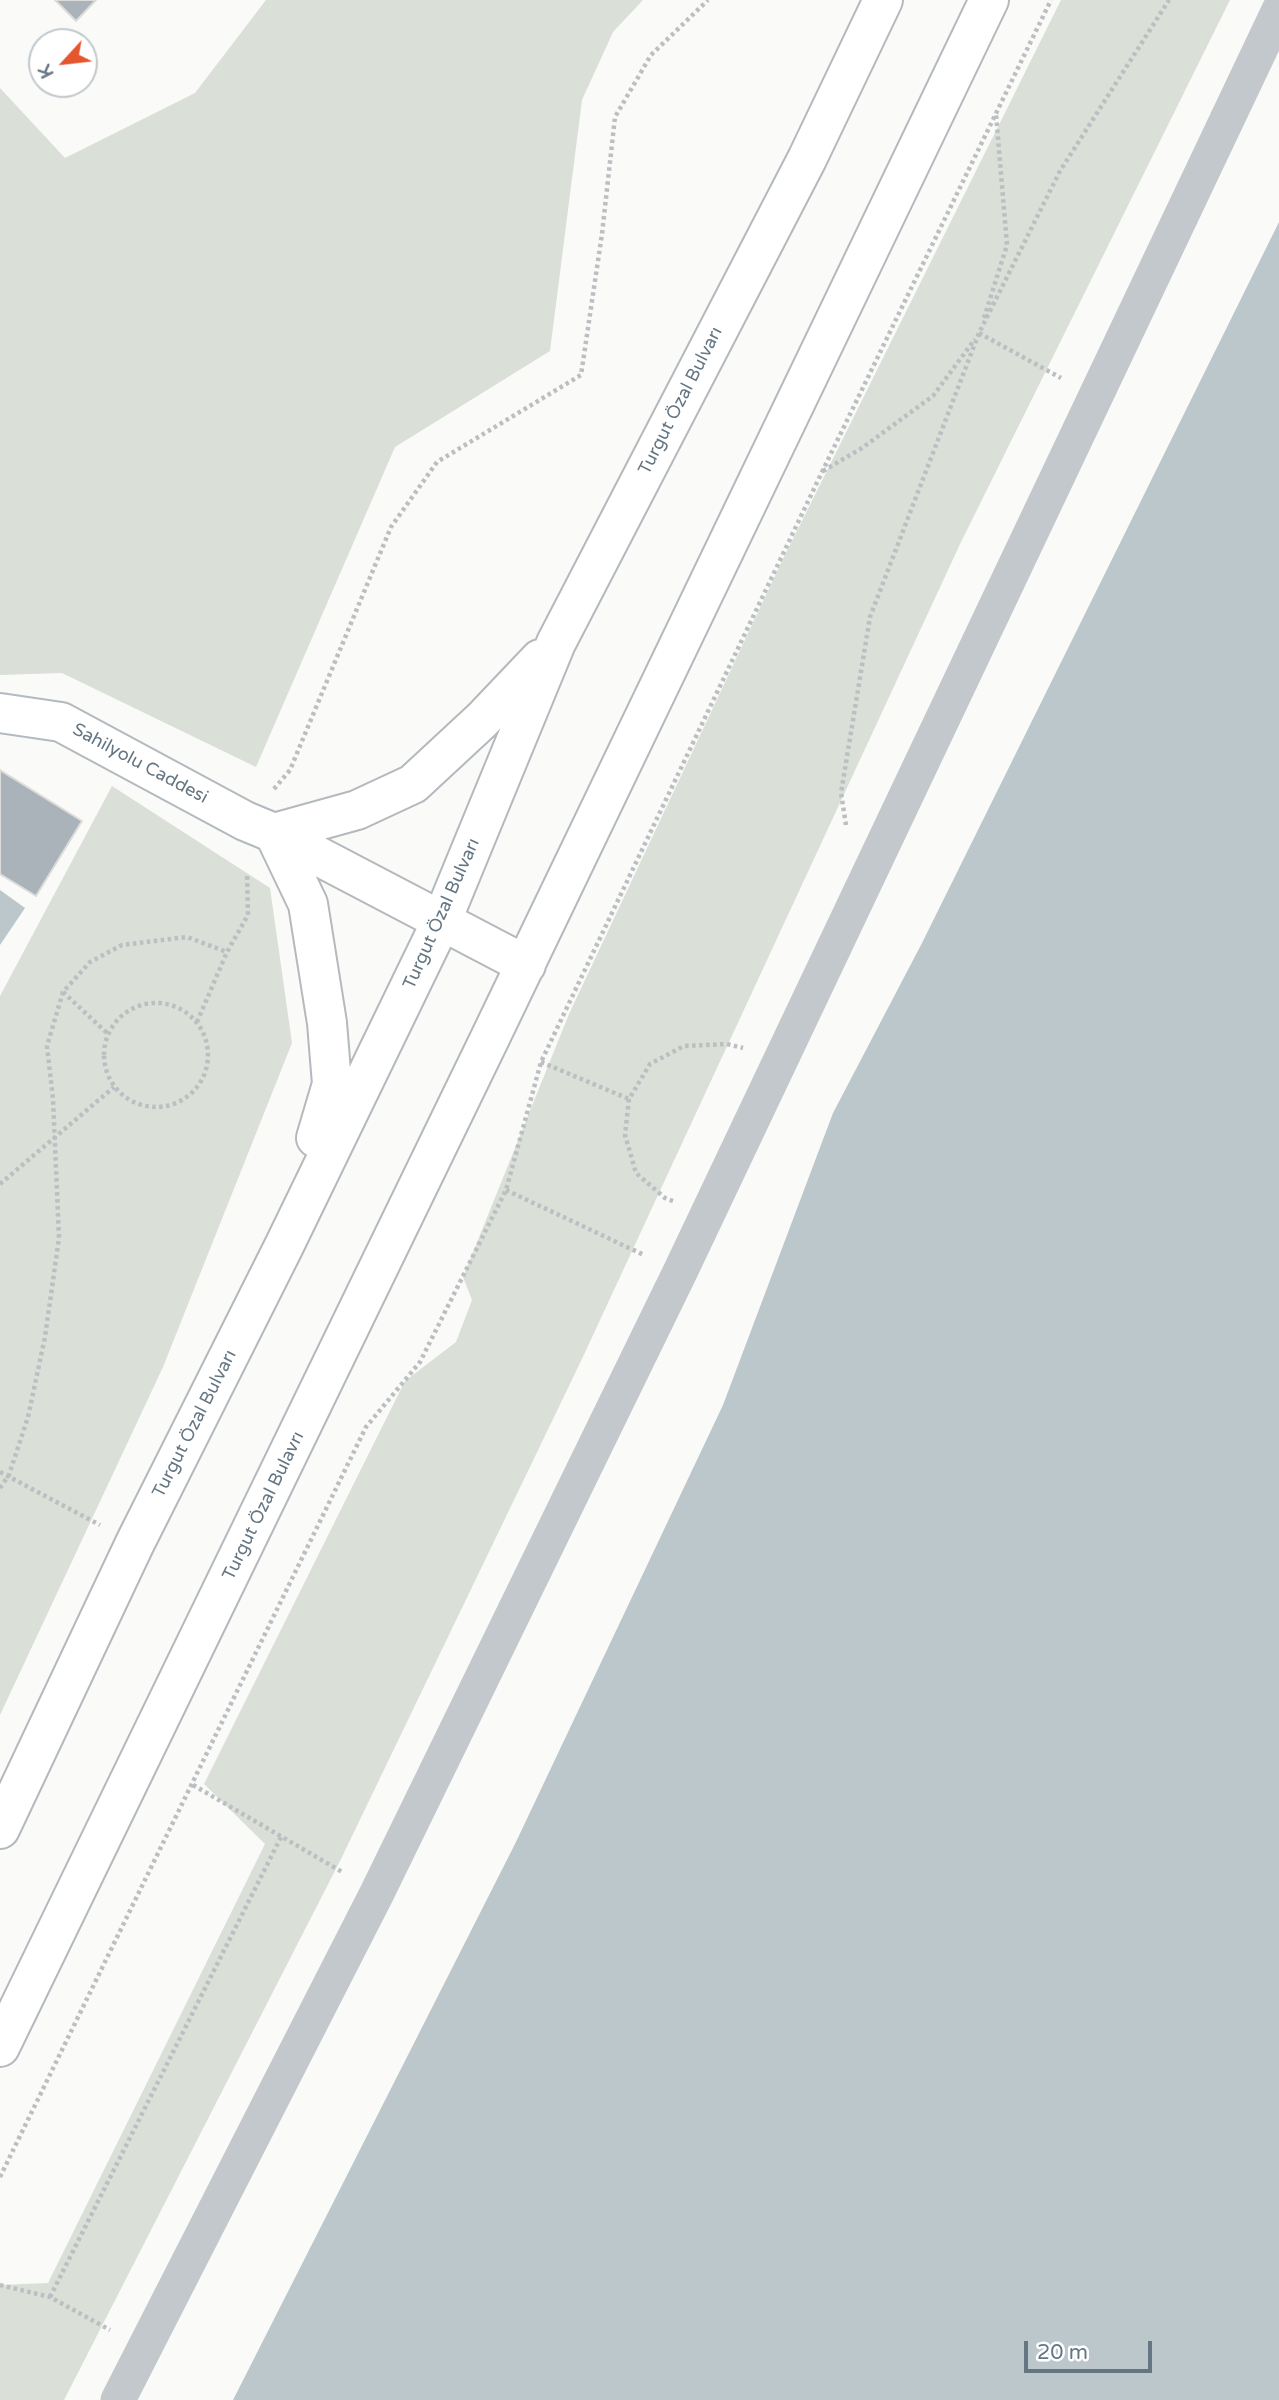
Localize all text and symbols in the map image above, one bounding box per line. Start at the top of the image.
north arrow [28,28,98,98]
text: K [33,61,59,82]
street label: Turgut Özal Bulvarı [634,324,728,478]
street label: Sahilyolu Caddesi [69,719,211,809]
street label: Turgut Özal Bulvarı [399,835,485,993]
street label: Turgut Özal Bulvarı [148,1347,242,1501]
street label: Turgut Özal Bulavrı [219,1428,309,1584]
scale bar [1027,2326,1155,2370]
text: 20 m [1037,2340,1088,2365]

